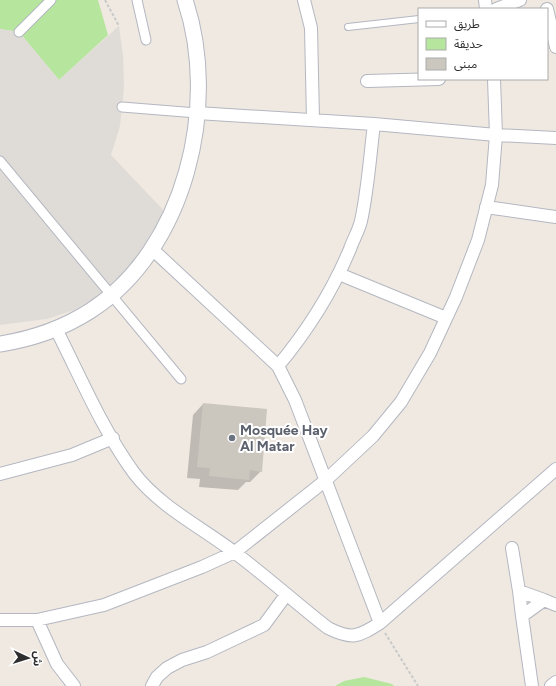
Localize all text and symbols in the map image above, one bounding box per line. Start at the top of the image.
legend [418,8,548,80]
text: طريق [454,17,480,32]
text: حديقة [454,37,483,51]
text: مبنى [454,57,477,71]
place label: Mosquée Hay Al Matar [240,422,329,455]
marker: Mosquée Hay Al Matar [227,433,237,443]
north arrow [8,638,48,678]
text: ش [30,651,44,667]

